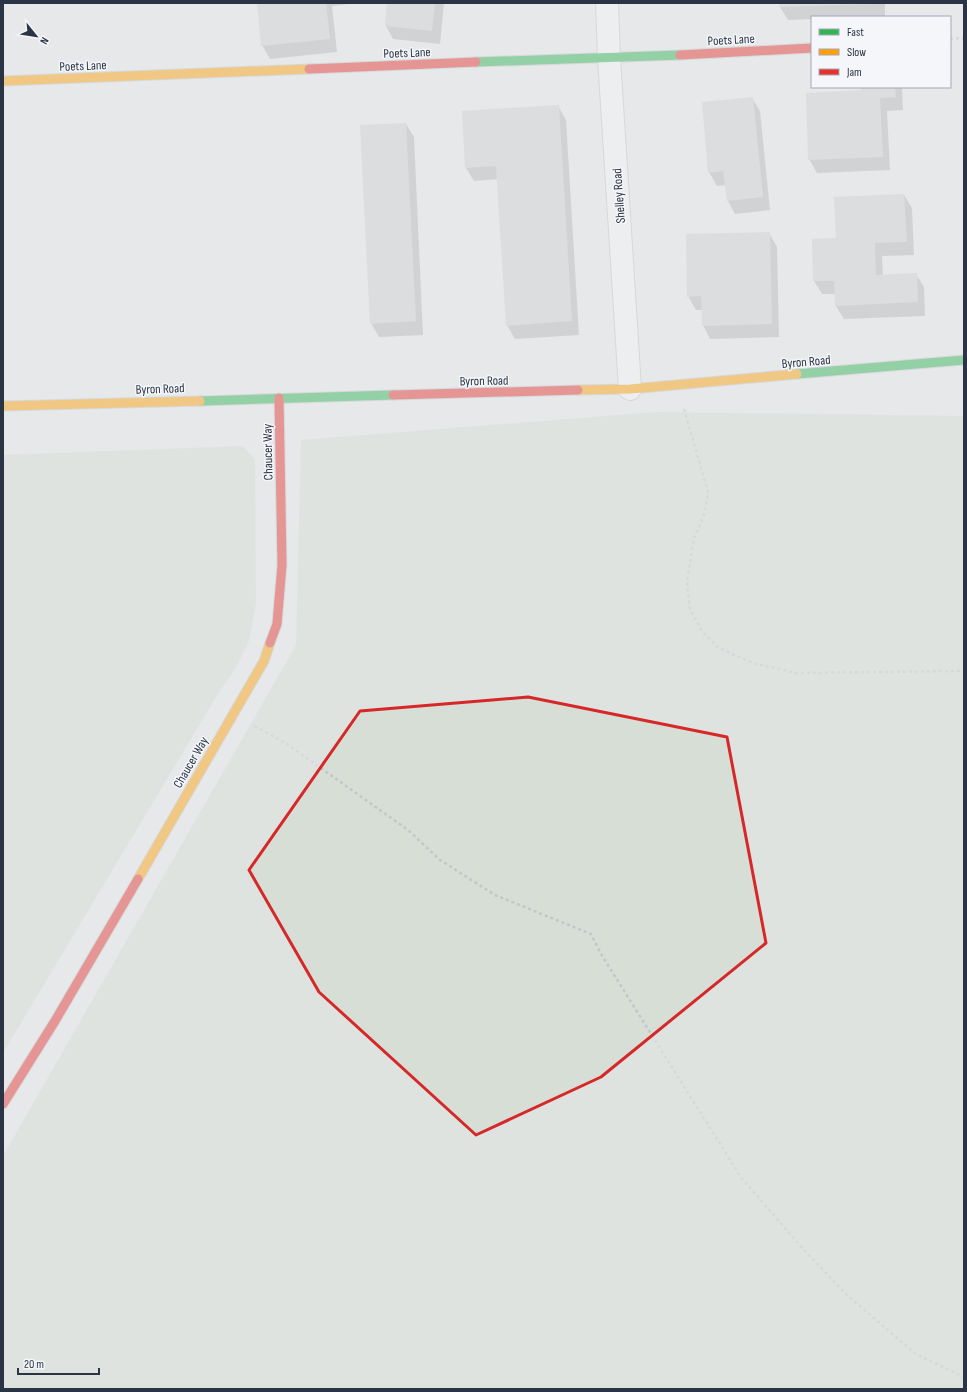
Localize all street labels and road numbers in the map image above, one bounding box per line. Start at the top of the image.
street label: Poets Lane [707,31,755,49]
street label: Poets Lane [383,44,431,62]
street label: Poets Lane [59,57,107,75]
street label: Shelley Road [609,168,629,224]
street label: Byron Road [781,352,831,372]
street label: Byron Road [459,373,509,389]
street label: Byron Road [135,380,185,398]
street label: Chaucer Way [260,424,276,480]
street label: Chaucer Way [170,734,212,791]

